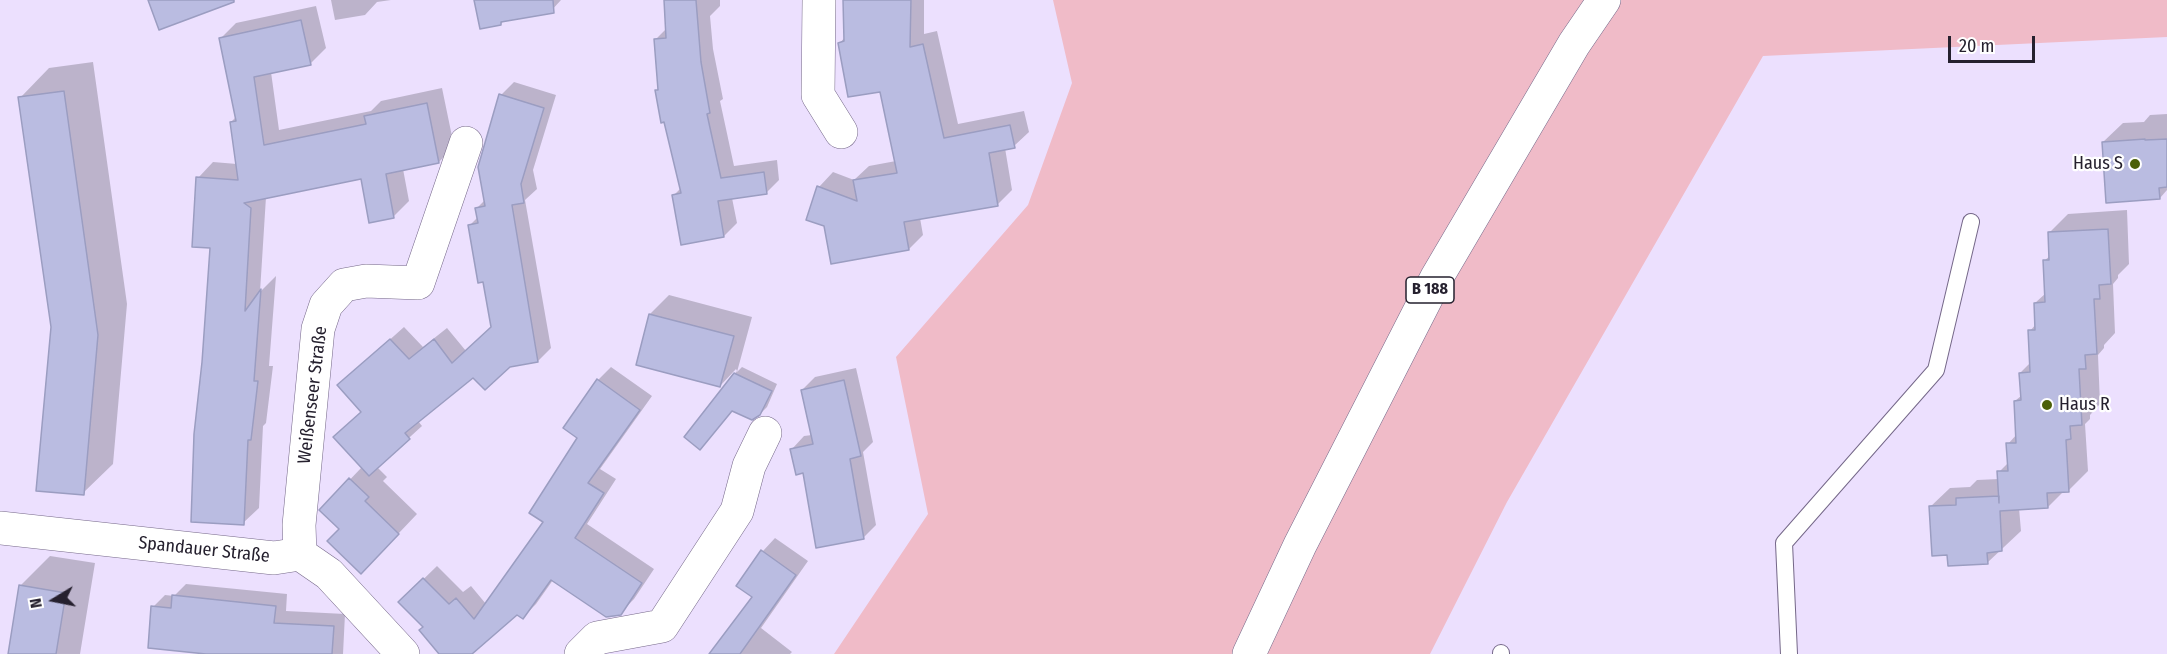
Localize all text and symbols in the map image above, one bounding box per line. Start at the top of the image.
scale bar [1951,24,2038,62]
text: 20 m [1959,35,1994,57]
place label: Haus S [2073,153,2123,175]
marker: Haus S [2128,157,2142,171]
road number: B 188 [1406,277,1454,303]
street label: Weißenseer Straße [294,325,332,465]
place label: Haus R [2059,394,2110,416]
marker: Haus R [2040,398,2054,412]
street label: Spandauer Straße [137,532,271,568]
north arrow [24,570,84,630]
text: N [26,597,46,610]

